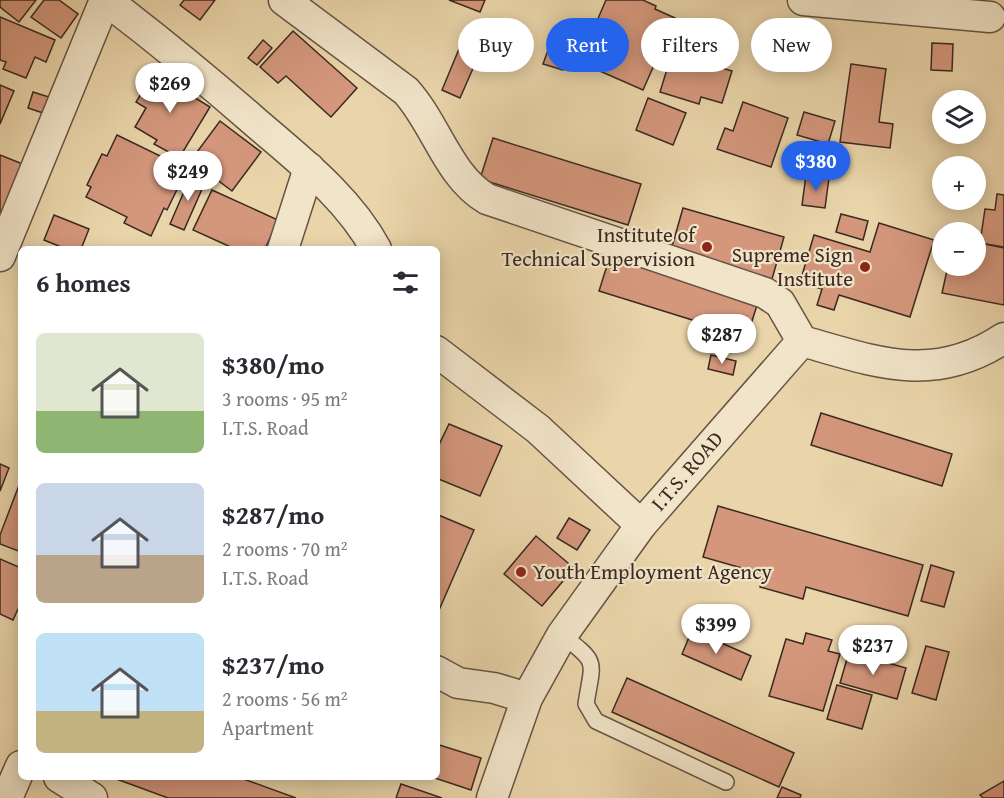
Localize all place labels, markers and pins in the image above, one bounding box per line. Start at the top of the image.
pin: $269 [134,63,206,114]
pin: $380 [780,141,852,192]
pin: $249 [152,151,224,202]
place label: Institute of Technical Supervision [501,219,697,274]
place label: Supreme Sign Institute [732,239,853,294]
marker: Institute of Technical Supervision [700,240,714,254]
marker: Supreme Sign Institute [858,260,872,274]
pin: $287 [686,314,758,365]
place label: Youth Employment Agency [533,556,772,587]
marker: Youth Employment Agency [514,565,528,579]
pin: $399 [680,604,752,655]
pin: $237 [837,625,909,676]

